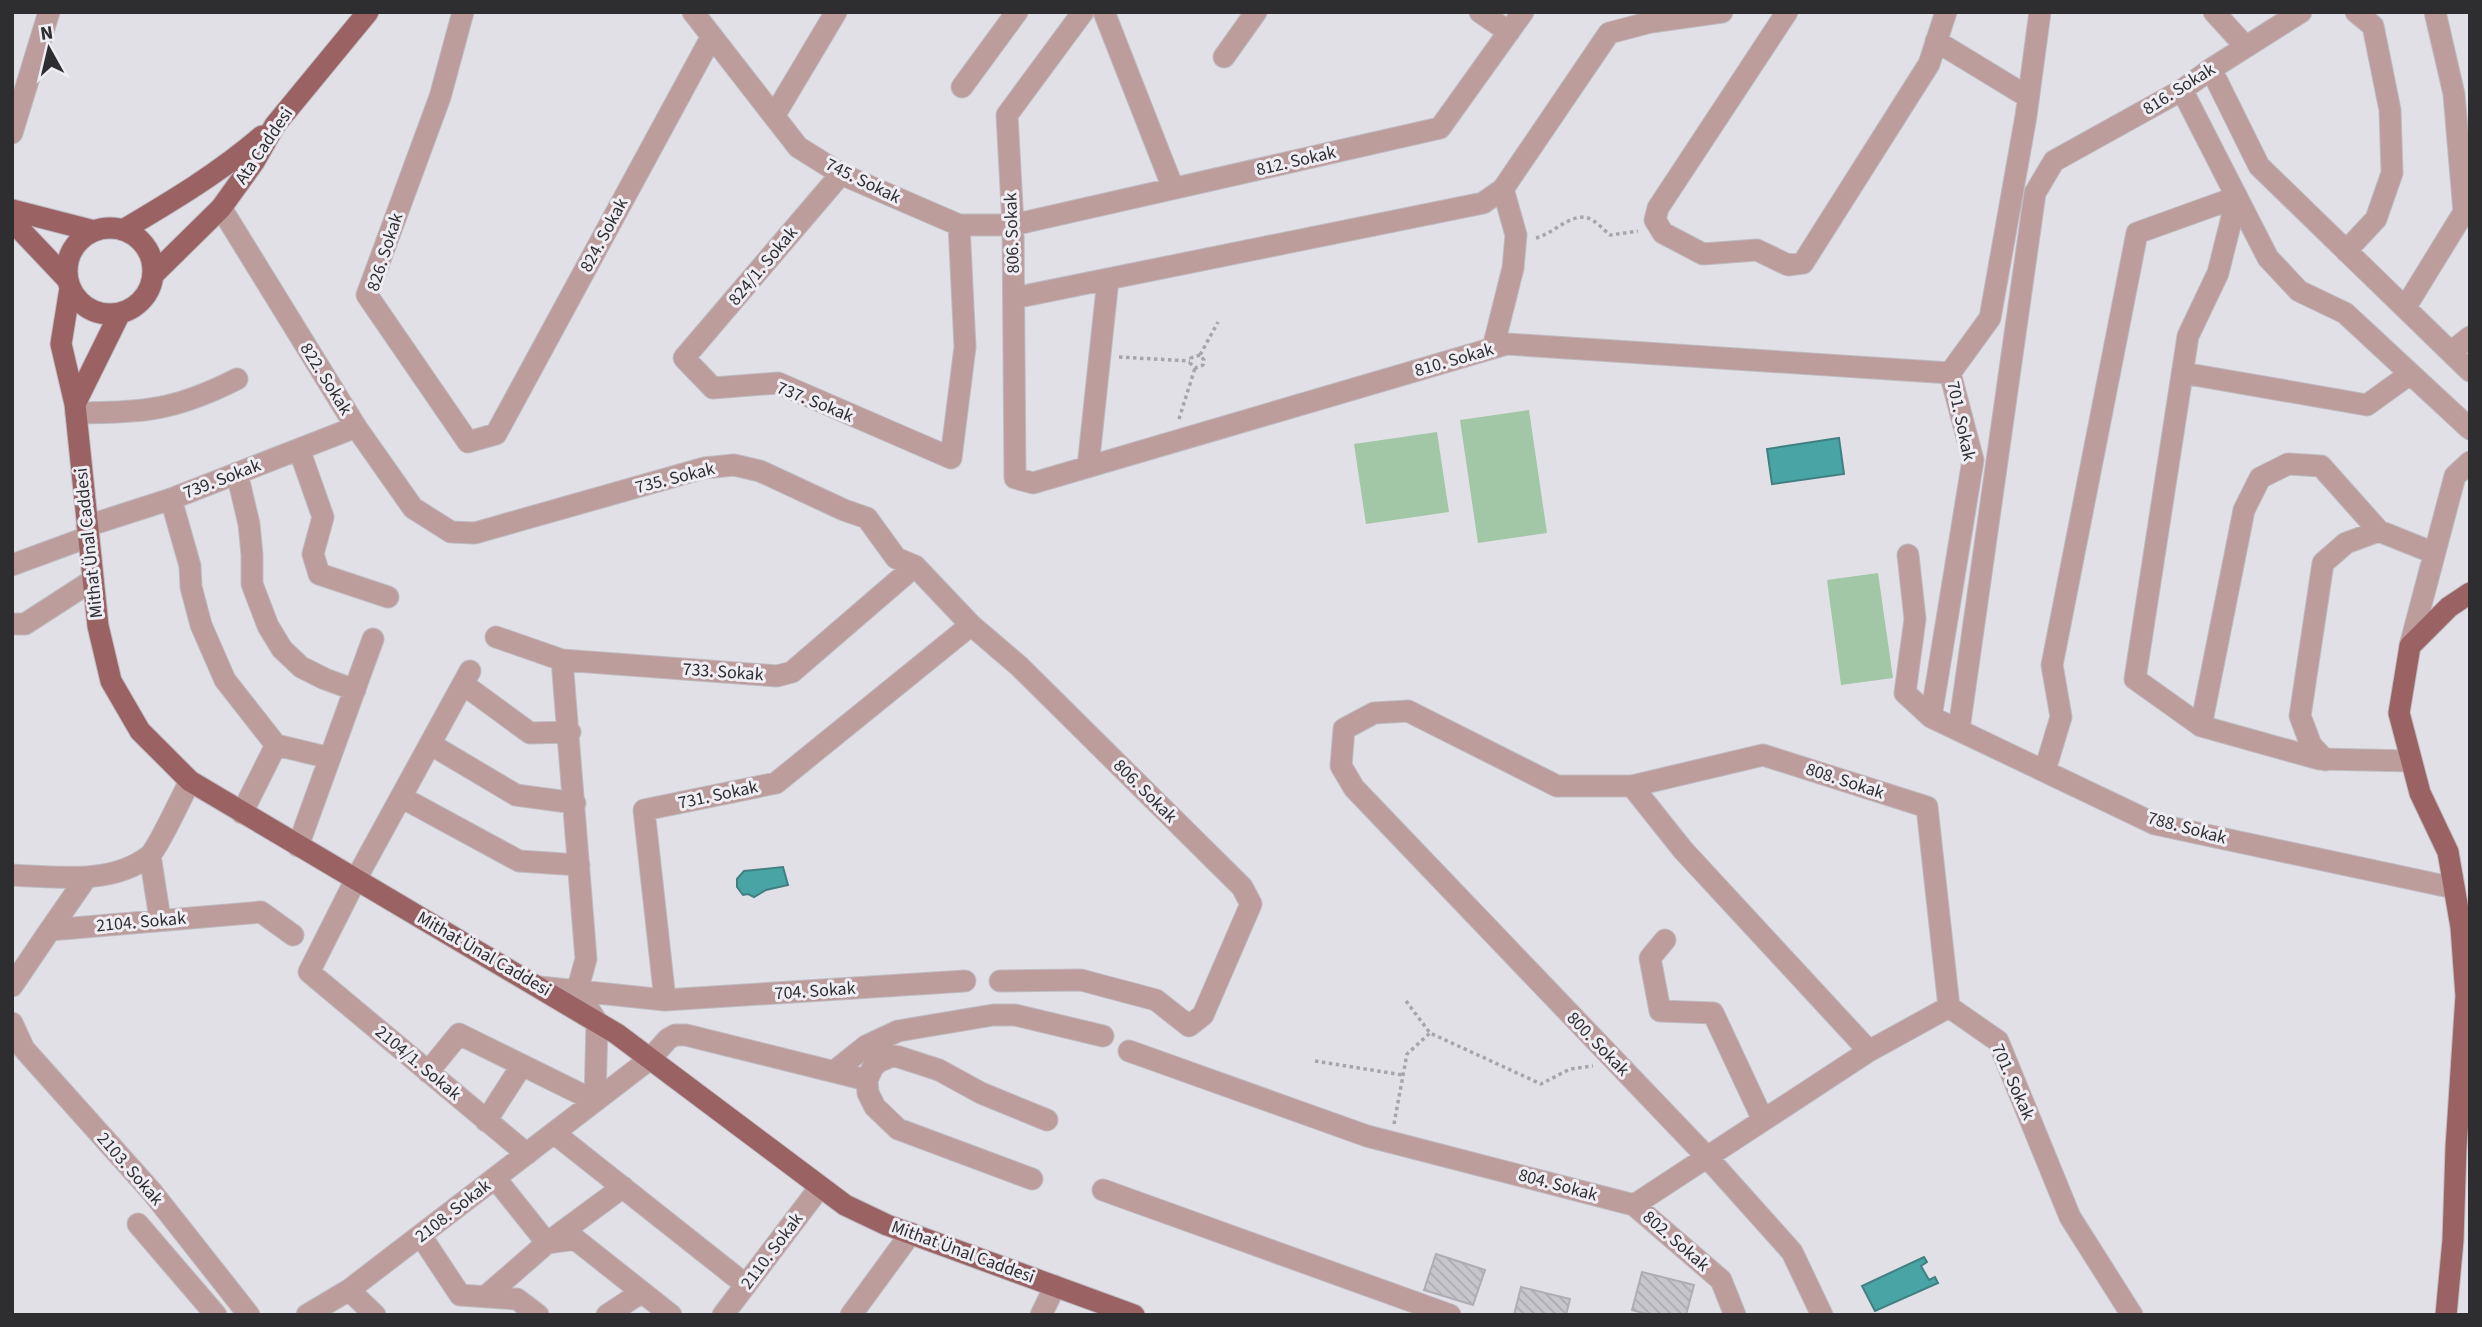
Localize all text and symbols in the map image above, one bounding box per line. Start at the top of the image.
north arrow [14,14,84,84]
text: N [39,19,55,48]
street label: 816. Sokak [2138,57,2220,121]
street label: Ata Caddesi [229,102,299,190]
street label: 812. Sokak [1254,140,1338,182]
street label: 745. Sokak [821,152,905,210]
street label: 806. Sokak [998,192,1026,274]
street label: 824. Sokak [574,193,634,277]
street label: 826. Sokak [361,210,409,294]
street label: 824/1. Sokak [722,221,804,311]
street label: 810. Sokak [1412,337,1496,383]
street label: 822. Sokak [294,338,358,420]
street label: 737. Sokak [773,375,857,429]
street label: 701. Sokak [1940,379,1982,463]
street label: 739. Sokak [180,453,264,505]
street label: 735. Sokak [633,456,717,500]
street label: Mithat Ünal Caddesi [69,467,109,619]
street label: 733. Sokak [682,657,764,687]
street label: 806. Sokak [1108,754,1183,829]
street label: 808. Sokak [1803,757,1887,805]
street label: 731. Sokak [676,774,760,816]
street label: 788. Sokak [2145,805,2229,851]
street label: Mithat Ünal Caddesi [412,905,556,1003]
street label: 2104. Sokak [95,906,187,938]
street label: 704. Sokak [774,976,856,1006]
street label: 800. Sokak [1561,1006,1635,1082]
street label: 2104/1. Sokak [370,1020,466,1106]
street label: 701. Sokak [1985,1040,2041,1124]
street label: 2103. Sokak [91,1127,169,1211]
street label: 804. Sokak [1516,1162,1600,1208]
street label: 2108. Sokak [410,1173,496,1249]
street label: 802. Sokak [1637,1205,1715,1277]
street label: 2110. Sokak [735,1207,809,1294]
street label: Mithat Ünal Caddesi [888,1214,1038,1290]

